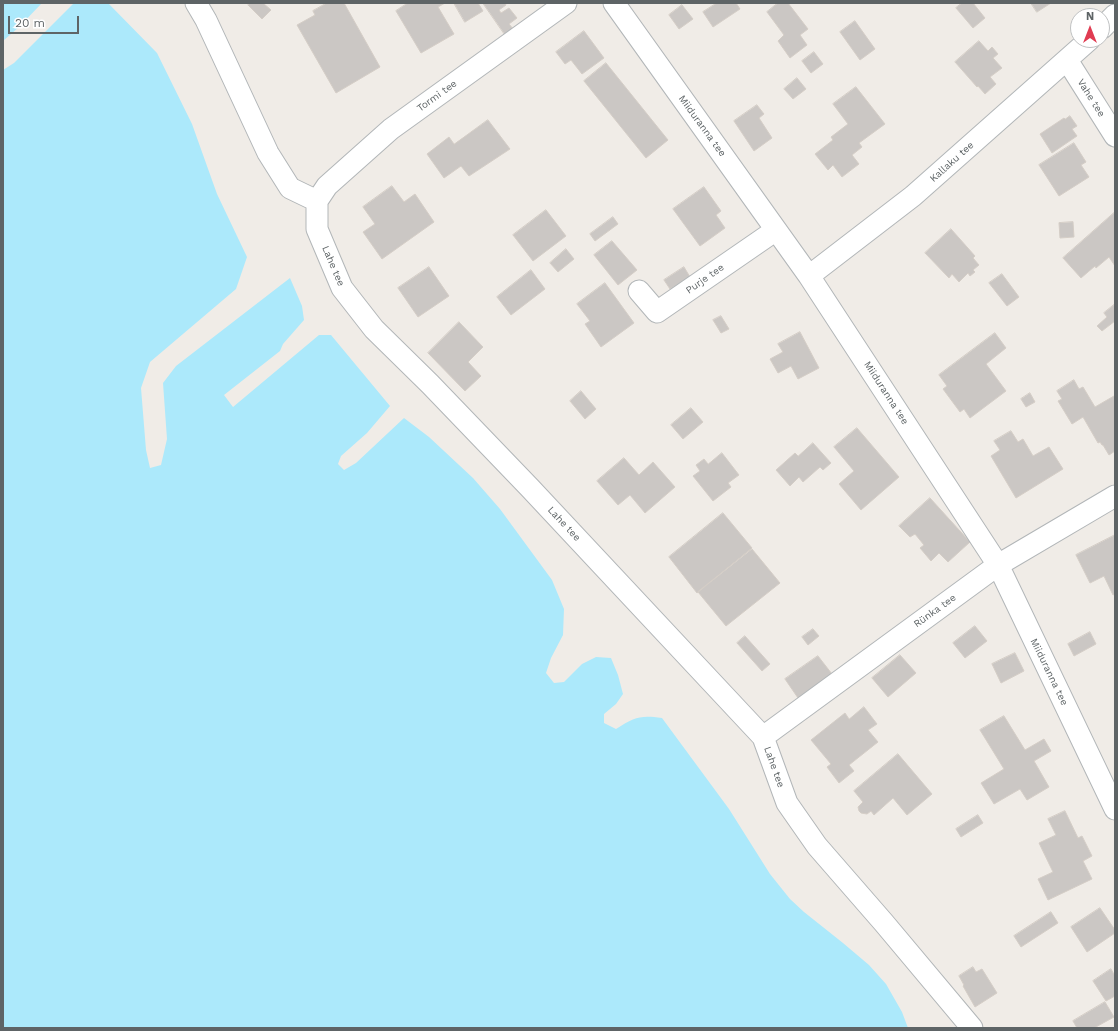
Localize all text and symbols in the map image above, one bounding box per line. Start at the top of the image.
scale bar [10,8,81,34]
north arrow [1070,8,1110,48]
text: N [1086,10,1094,23]
text: 20 m [15,16,45,30]
street label: Vahe tee [1075,77,1107,119]
street label: Tormi tee [415,78,459,114]
street label: Miiduranna tee [676,93,728,159]
street label: Kallaku tee [928,139,976,185]
street label: Lahe tee [319,244,347,288]
street label: Purje tee [684,261,726,297]
street label: Miiduranna tee [861,359,911,427]
street label: Lahe tee [545,504,583,544]
street label: Rünka tee [912,592,958,630]
street label: Miiduranna tee [1028,637,1070,707]
street label: Lahe tee [761,745,787,789]

